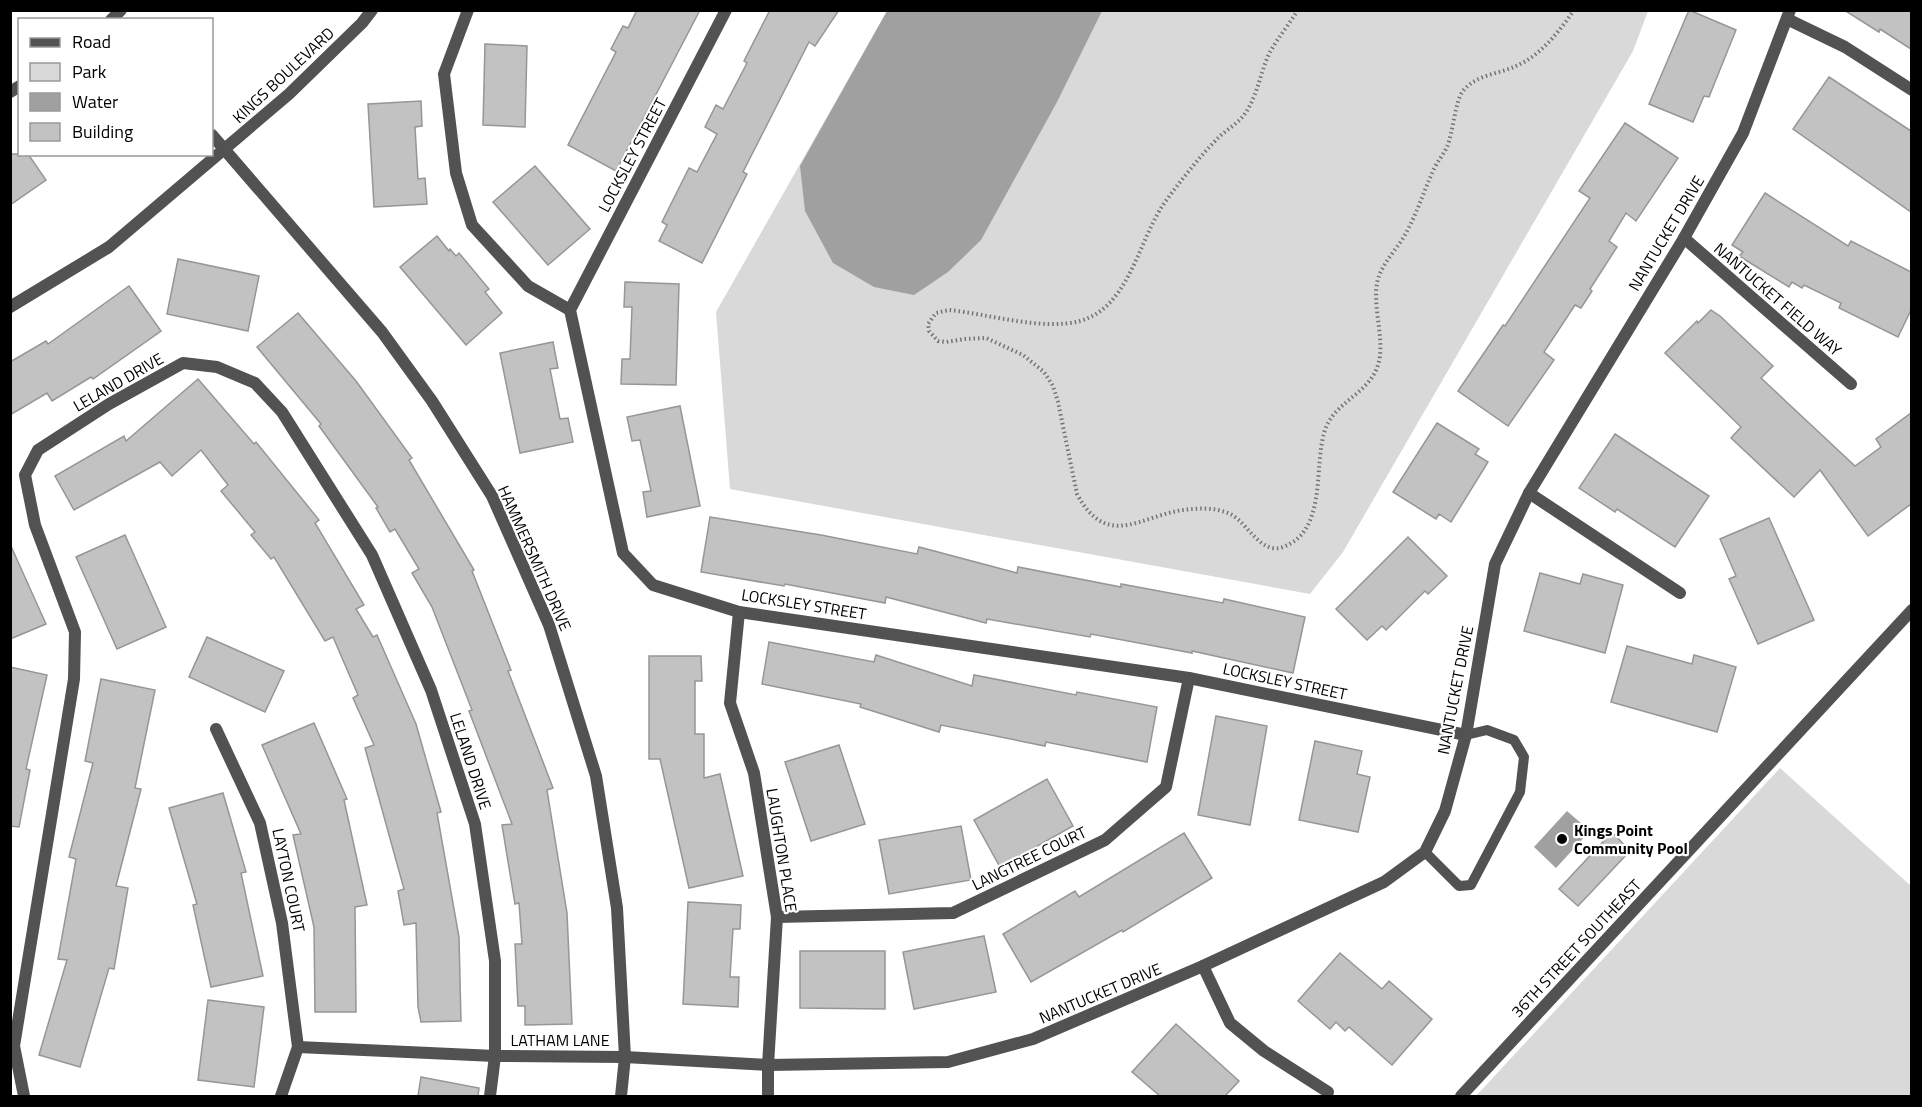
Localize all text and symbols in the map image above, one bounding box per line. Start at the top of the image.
legend [18,18,213,156]
street label: KINGS BOULEVARD [227,21,339,129]
text: Road [72,28,111,55]
text: Park [72,58,107,85]
text: Water [72,88,118,115]
street label: LOCKSLEY STREET [592,93,672,216]
text: Building [72,118,133,145]
street label: NANTUCKET DRIVE [1622,171,1710,295]
street label: NANTUCKET FIELD WAY [1709,237,1847,362]
street label: LELAND DRIVE [68,346,168,418]
street label: HAMMERSMITH DRIVE [492,481,578,635]
street label: LOCKSLEY STREET [740,582,869,626]
street label: NANTUCKET DRIVE [1431,623,1479,756]
street label: LOCKSLEY STREET [1221,656,1350,706]
street label: LELAND DRIVE [444,709,498,813]
street label: LAUGHTON PLACE [760,786,804,914]
place label: Kings Point Community Pool [1574,818,1688,860]
street label: LANGTREE COURT [968,820,1091,896]
street label: LAYTON COURT [266,826,312,935]
marker: Kings Point Community Pool [1555,832,1569,846]
street label: 36TH STREET SOUTHEAST [1505,873,1647,1023]
street label: NANTUCKET DRIVE [1035,956,1165,1030]
street label: LATHAM LANE [510,1028,610,1052]

